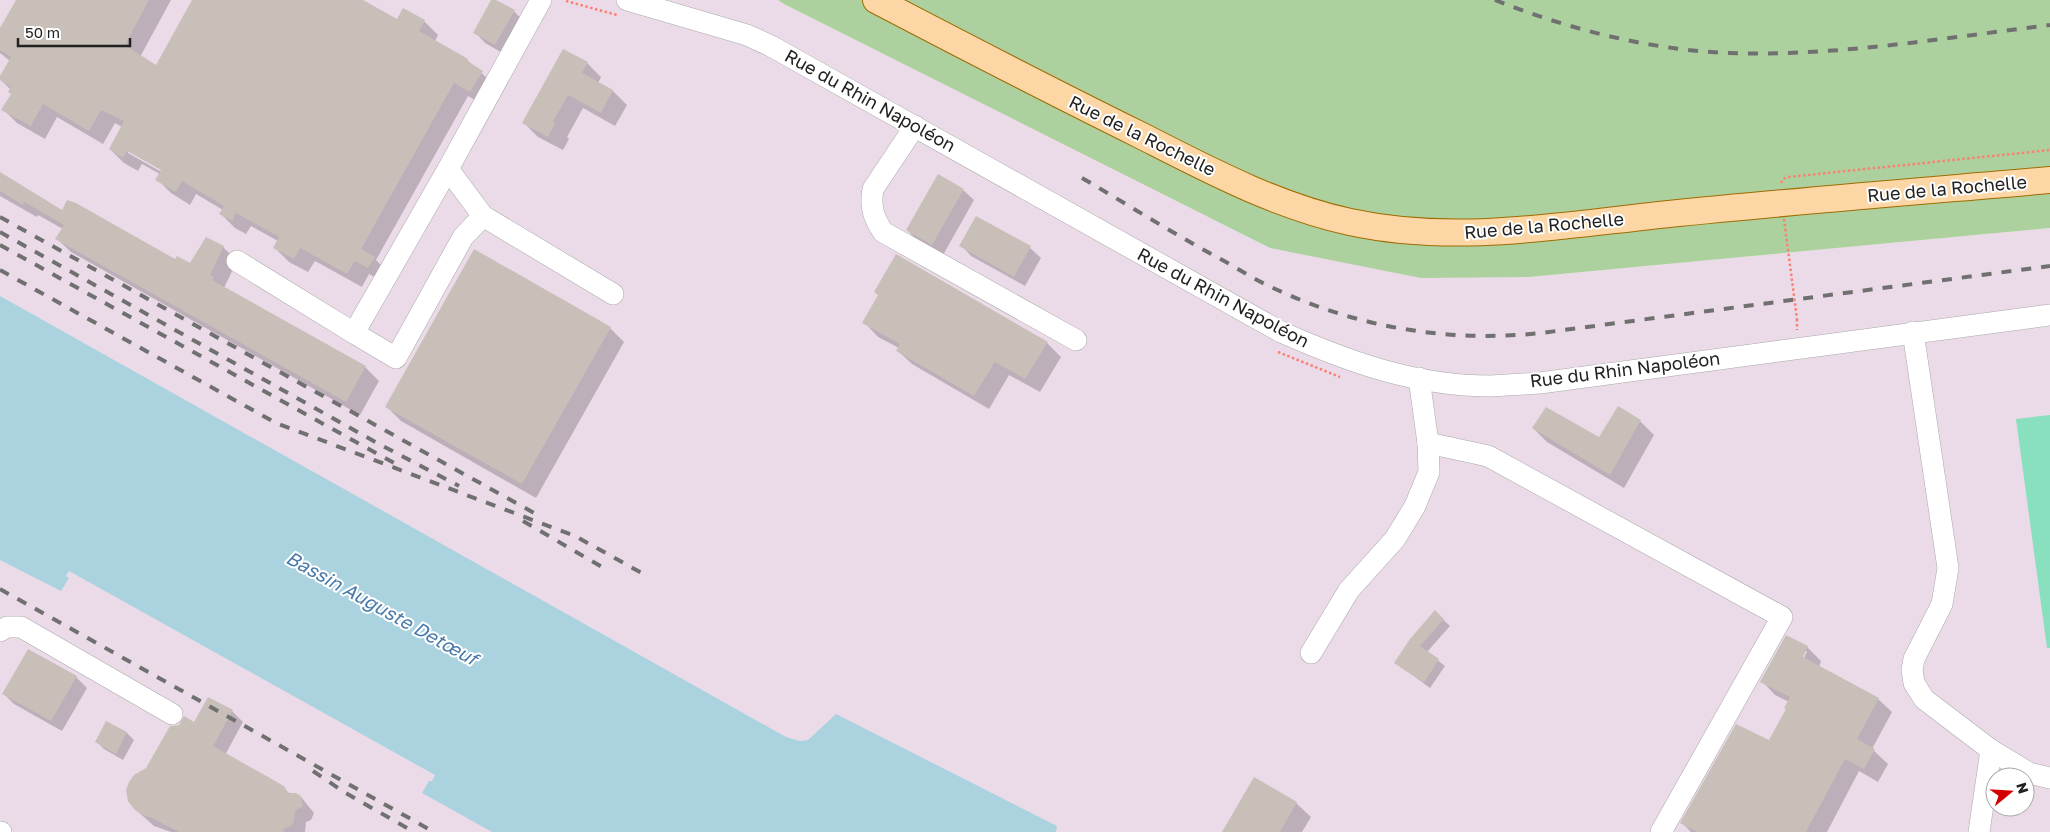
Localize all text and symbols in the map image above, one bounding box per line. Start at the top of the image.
scale bar [18,15,130,47]
text: 50 m [25,23,60,41]
street label: Rue du Rhin Napoléon [781,44,960,156]
street label: Rue de la Rochelle [1066,90,1219,180]
street label: Rue de la Rochelle [1866,170,2028,206]
street label: Rue de la Rochelle [1463,207,1625,243]
street label: Rue du Rhin Napoléon [1134,242,1313,352]
street label: Rue du Rhin Napoléon [1529,346,1721,392]
water label: Bassin Auguste Detœuf [283,545,484,671]
north arrow [1985,767,2035,817]
text: N [2013,780,2033,796]

